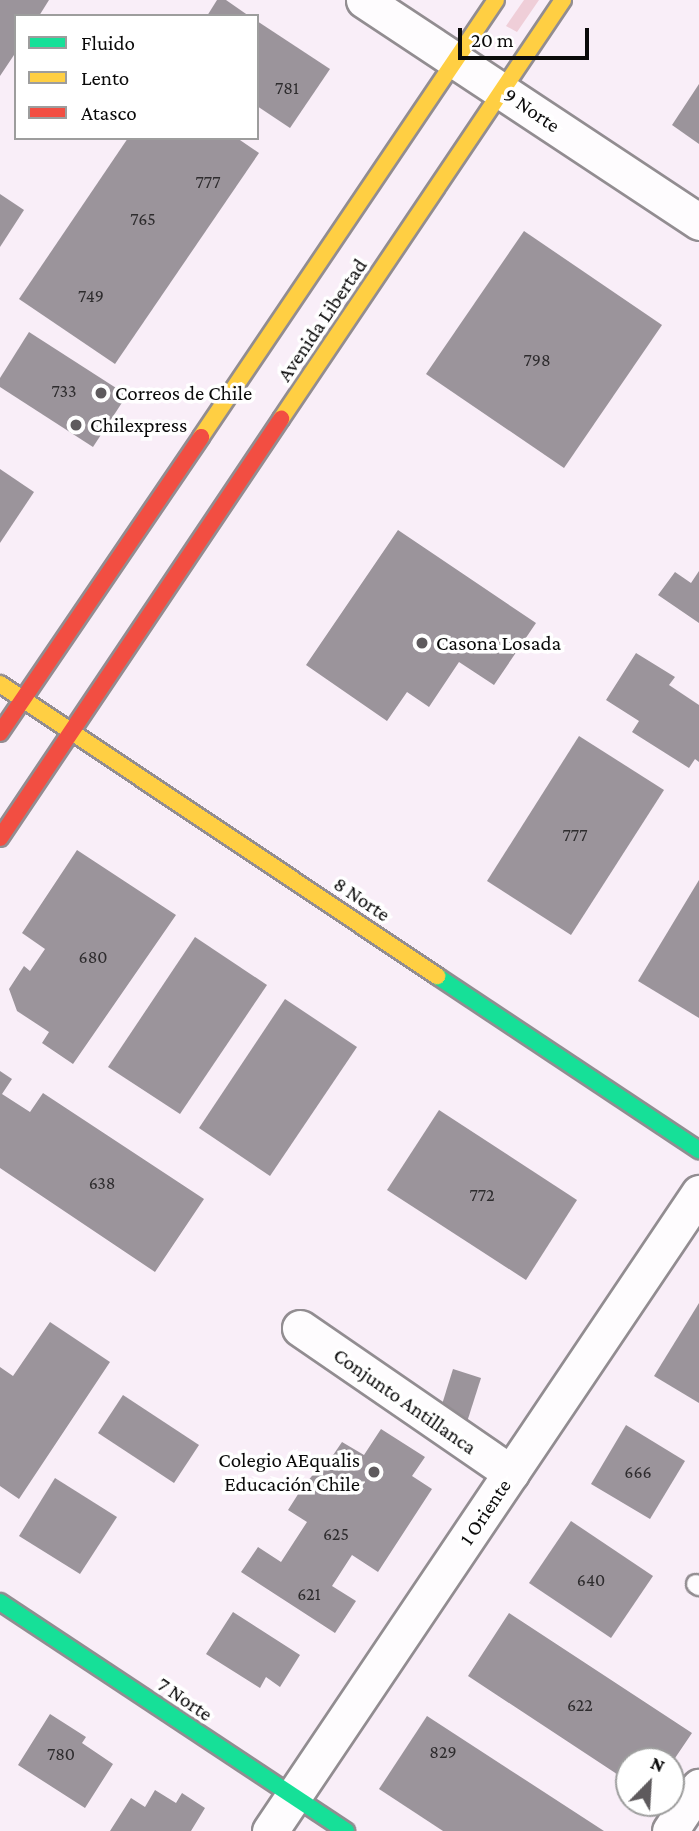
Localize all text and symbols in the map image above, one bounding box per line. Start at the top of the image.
legend [14,14,259,140]
scale bar [461,14,592,58]
text: 20 m [471,28,514,52]
text: Fluido [81,31,135,55]
text: Lento [81,66,129,90]
house number: 781 [275,77,299,99]
street label: 9 Norte [499,82,565,138]
text: Atasco [81,101,137,125]
house number: 777 [196,171,220,193]
house number: 765 [130,208,156,230]
street label: Avenida Libertad [272,254,372,386]
house number: 749 [78,285,104,307]
house number: 798 [523,349,551,371]
house number: 733 [51,380,77,402]
place label: Correos de Chile [115,380,252,406]
marker: Correos de Chile [93,385,109,401]
place label: Chilexpress [90,412,187,438]
marker: Chilexpress [68,417,84,433]
place label: Casona Losada [436,630,561,656]
marker: Casona Losada [414,635,430,651]
house number: 777 [563,824,587,846]
street label: 8 Norte [329,871,395,927]
house number: 680 [78,946,108,968]
house number: 638 [89,1172,115,1194]
house number: 772 [469,1184,495,1206]
street label: Conjunto Antillanca [329,1342,481,1460]
place label: Colegio AEqualis Educación Chile [218,1447,360,1497]
house number: 666 [624,1461,652,1483]
marker: Colegio AEqualis Educación Chile [366,1464,382,1480]
street label: 1 Oriente [454,1474,516,1550]
house number: 625 [323,1523,349,1545]
house number: 640 [577,1569,605,1591]
house number: 621 [297,1583,321,1605]
street label: 7 Norte [153,1671,217,1727]
house number: 622 [567,1694,593,1716]
house number: 829 [429,1741,457,1763]
house number: 780 [47,1743,75,1765]
north arrow [615,1747,685,1817]
text: N [648,1752,668,1776]

